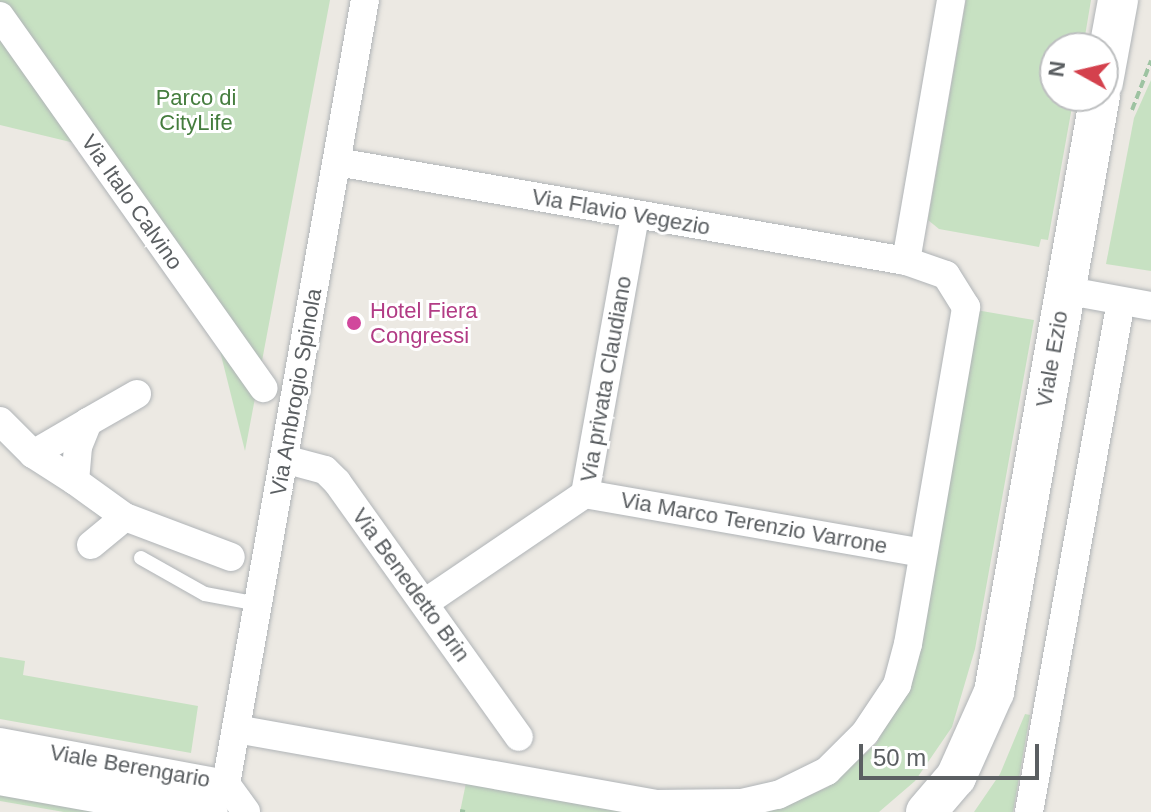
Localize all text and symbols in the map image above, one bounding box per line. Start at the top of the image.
north arrow [1039,32,1119,112]
text: N [1043,59,1070,78]
park label: Parco di CityLife [156,84,236,136]
street label: Via Italo Calvino [76,129,188,275]
street label: Via Flavio Vegezio [530,183,712,241]
street label: Via privata Claudiano [575,274,637,484]
street label: Via Ambrogio Spinola [265,286,327,498]
place label: Hotel Fiera Congressi [370,297,478,348]
street label: Viale Ezio [1031,309,1073,409]
marker: Hotel Fiera Congressi [345,314,363,332]
street label: Via Marco Terenzio Varrone [618,487,890,559]
street label: Via Benedetto Brin [347,503,475,667]
scale bar [863,728,1043,778]
street label: Viale Berengario [48,739,212,793]
text: 50 m [873,744,926,771]

